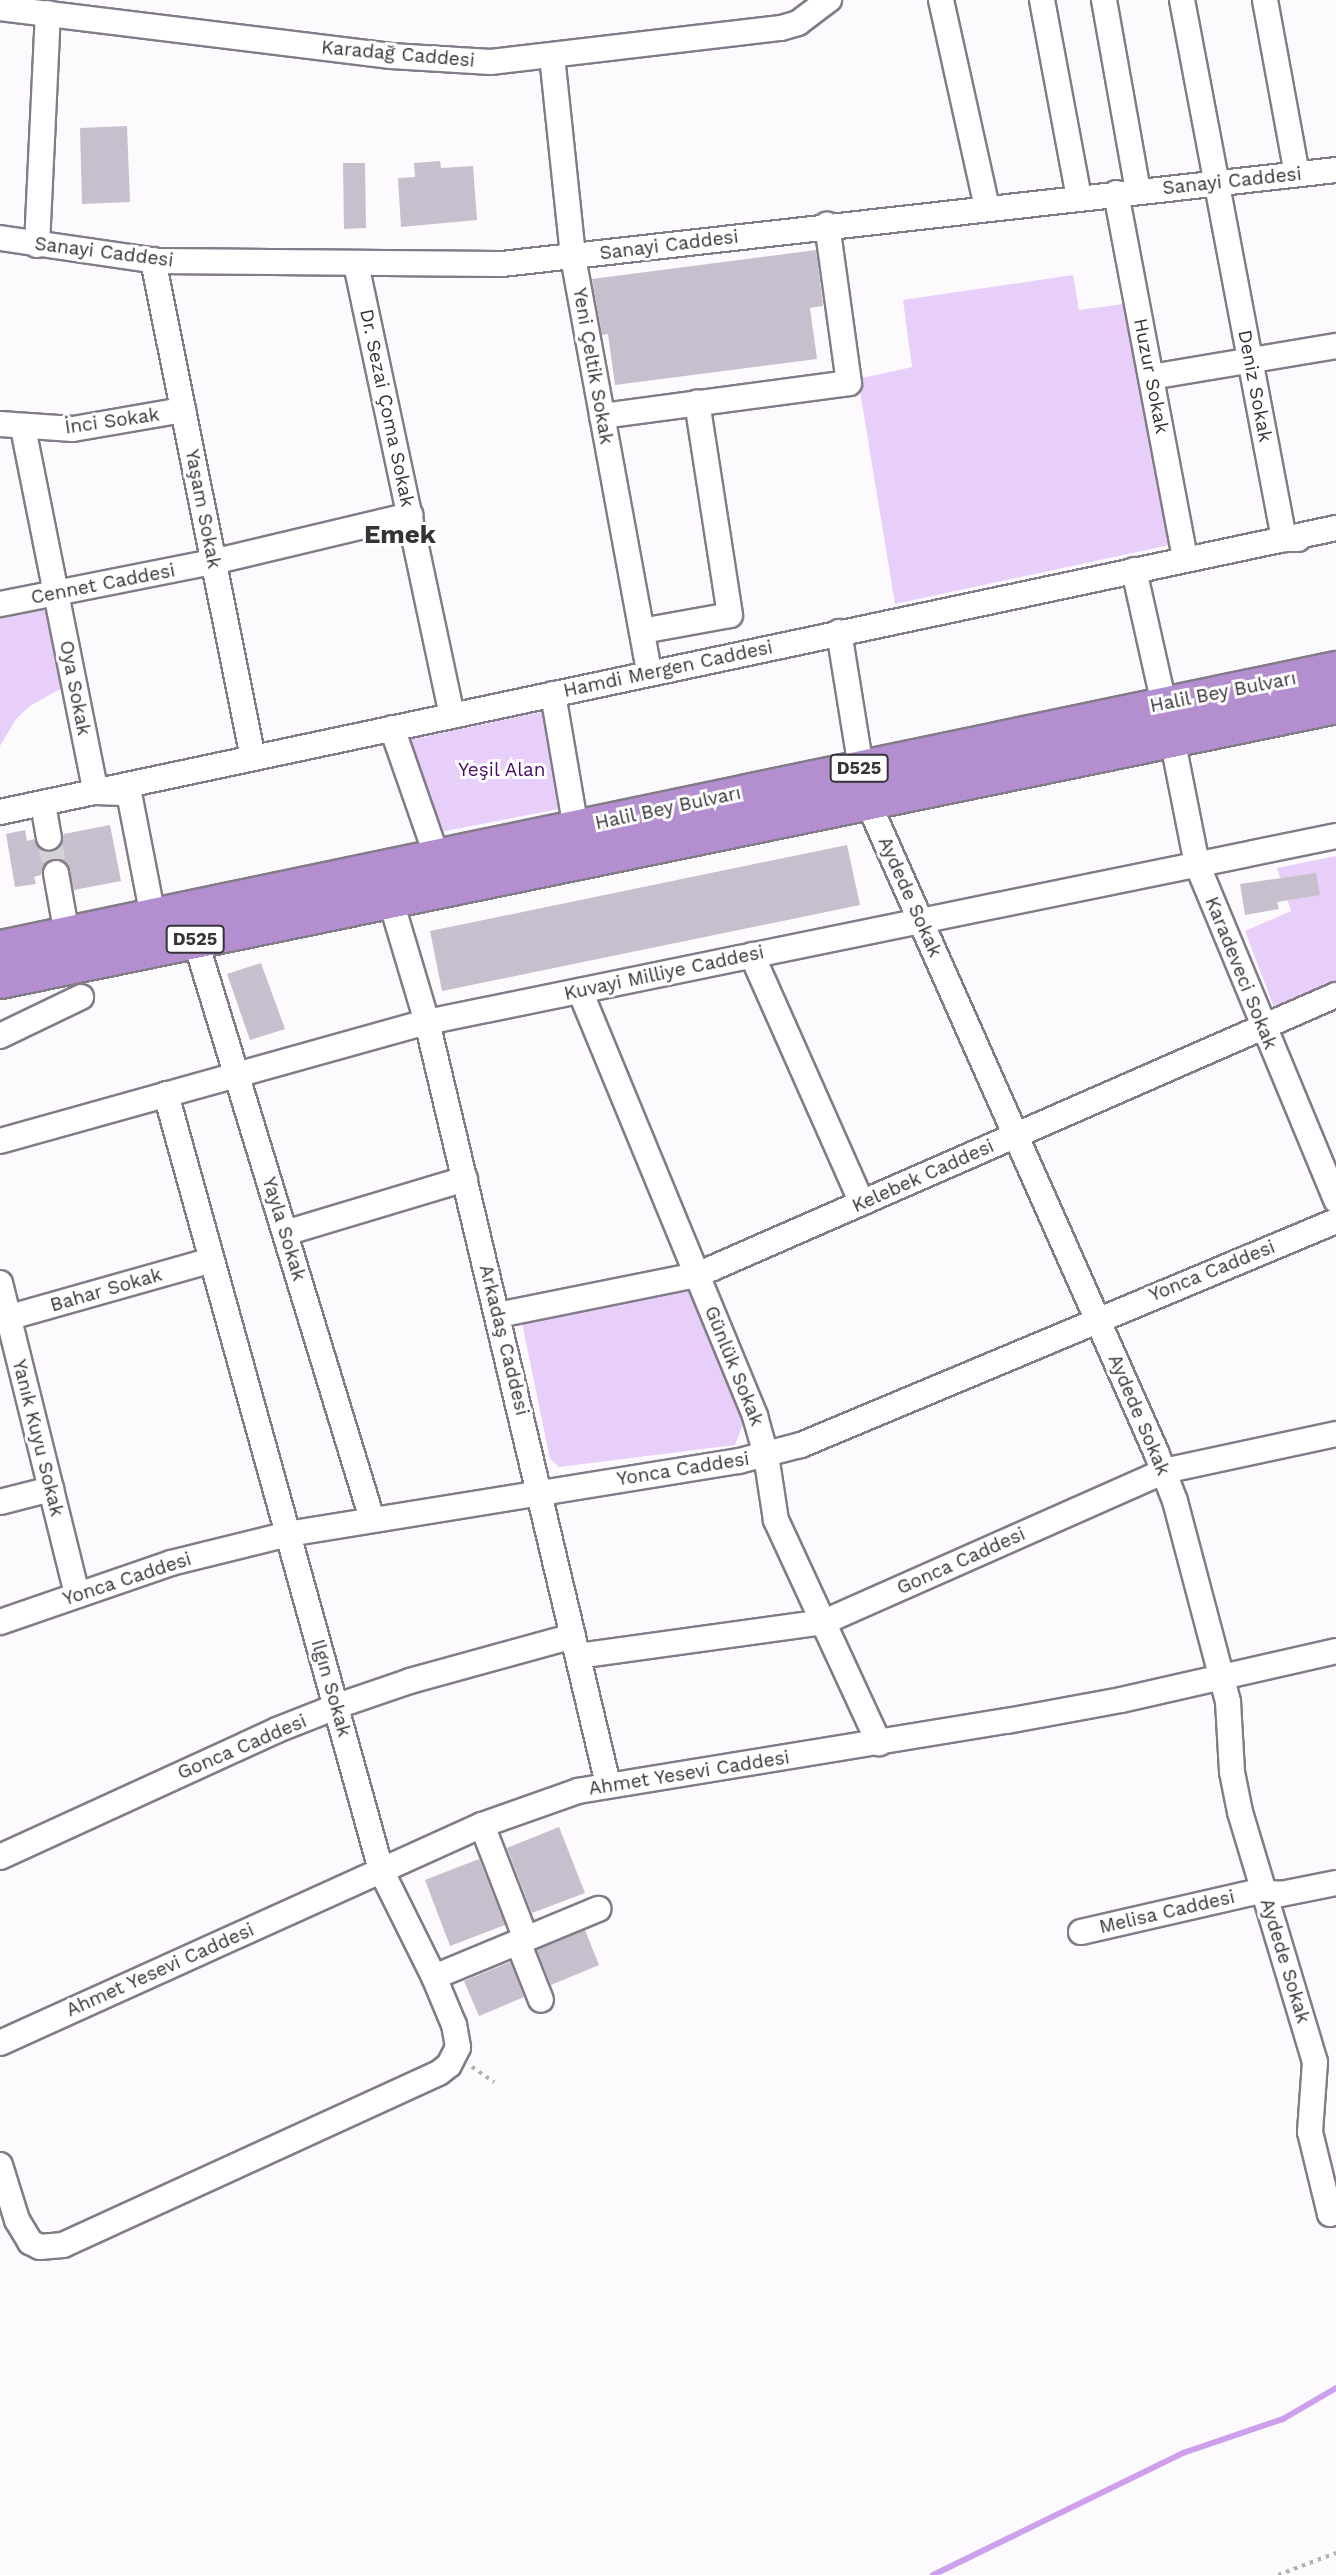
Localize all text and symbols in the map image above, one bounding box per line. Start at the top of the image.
street label: Karadağ Caddesi [320,36,476,72]
street label: Sanayi Caddesi [1161,162,1303,200]
street label: Sanayi Caddesi [598,225,740,265]
street label: Sanayi Caddesi [33,232,175,272]
street label: Yeni Çeltik Sokak [568,286,618,446]
street label: Dr. Sezai Çoma Sokak [355,307,419,509]
street label: Huzur Sokak [1129,316,1173,436]
street label: Deniz Sokak [1233,328,1277,444]
street label: İnci Sokak [63,403,161,439]
street label: Yaşam Sokak [180,447,226,571]
district label: Emek [364,519,436,551]
street label: Cennet Caddesi [29,559,177,609]
street label: Hamdi Mergen Caddesi [561,636,775,702]
street label: Oya Sokak [55,638,95,738]
street label: Halil Bey Bulvarı [1147,667,1299,717]
road number: D525 [829,754,889,782]
park label: Yeşil Alan [458,759,546,781]
street label: Halil Bey Bulvarı [592,781,744,835]
street label: Aydede Sokak [873,833,947,961]
street label: Karadeveci Sokak [1200,893,1282,1053]
road number: D525 [165,924,225,954]
street label: Kuvayi Milliye Caddesi [562,941,766,1005]
street label: Kelebek Caddesi [848,1134,998,1218]
street label: Yayla Sokak [257,1174,311,1284]
street label: Yonca Caddesi [1146,1235,1278,1307]
street label: Arkadaş Caddesi [474,1262,534,1418]
street label: Bahar Sokak [47,1263,165,1317]
street label: Günlük Sokak [700,1303,768,1429]
street label: Aydede Sokak [1103,1351,1175,1479]
street label: Yanık Kuyu Sokak [7,1357,69,1519]
street label: Yonca Caddesi [615,1447,751,1491]
street label: Gonca Caddesi [893,1522,1029,1600]
street label: Yonca Caddesi [60,1547,194,1611]
street label: Ilgın Sokak [306,1637,356,1739]
street label: Gonca Caddesi [174,1709,310,1785]
street label: Ahmet Yesevi Caddesi [587,1746,791,1800]
street label: Melisa Caddesi [1097,1885,1237,1939]
street label: Aydede Sokak [1255,1896,1315,2026]
street label: Ahmet Yesevi Caddesi [62,1918,258,2022]

